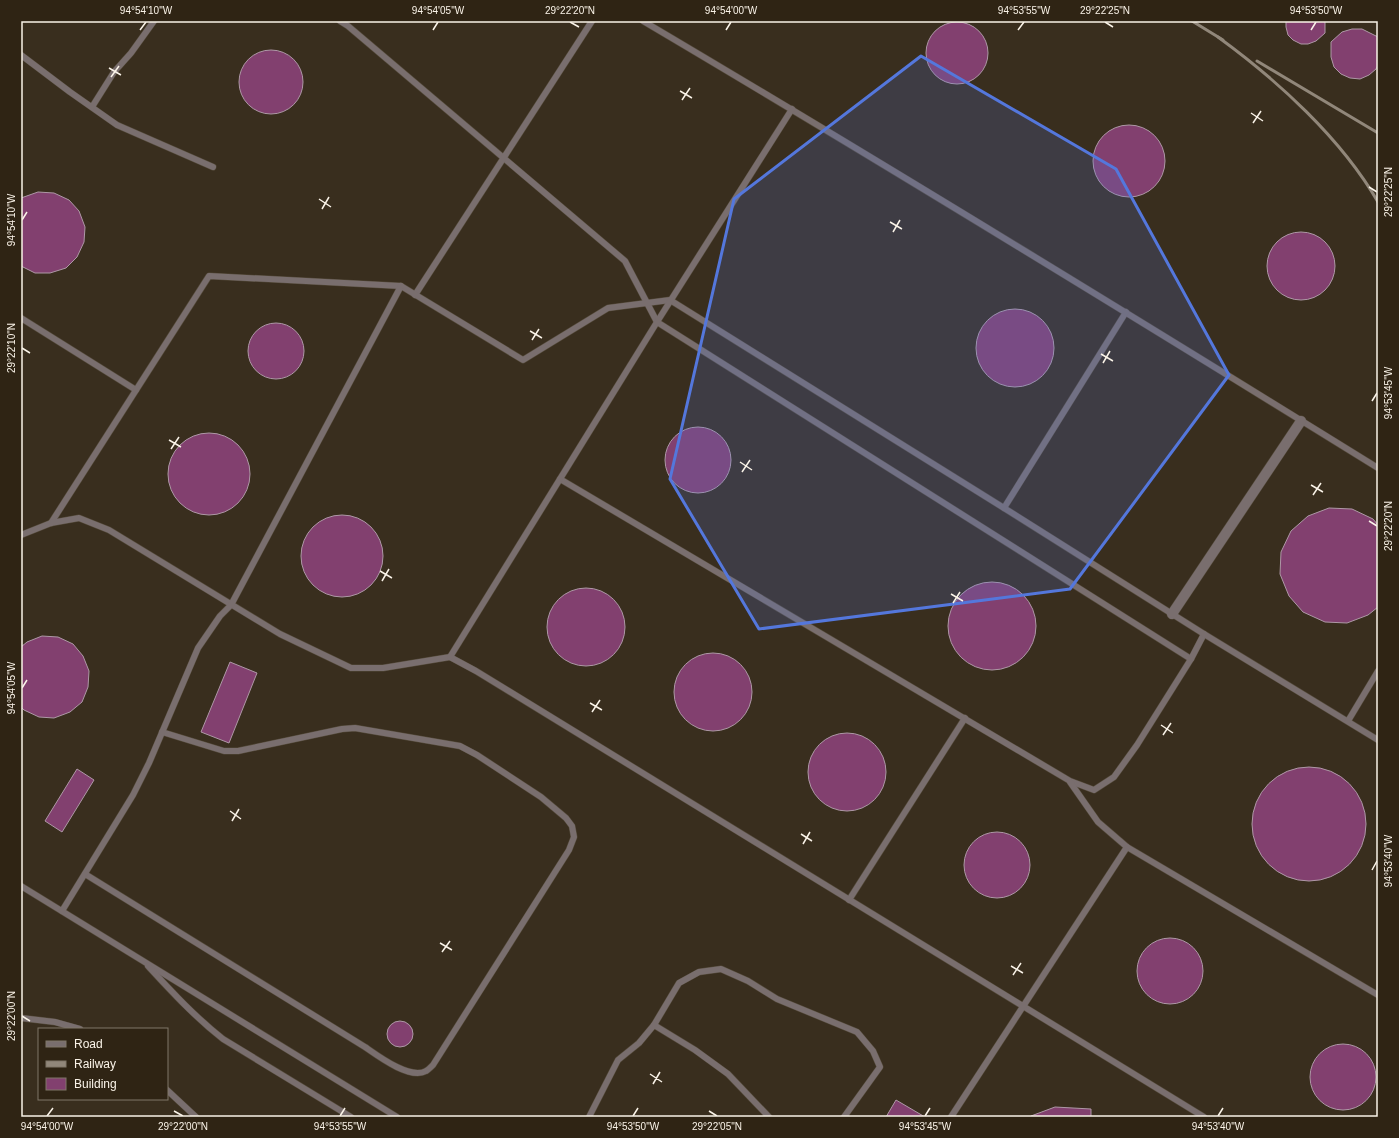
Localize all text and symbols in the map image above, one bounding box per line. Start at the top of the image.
text: 94°54'10"W [120,5,173,16]
text: 94°54'05"W [412,5,465,16]
text: 29°22'20"N [545,5,595,16]
text: 94°54'00"W [705,5,758,16]
text: 94°53'55"W [998,5,1051,16]
text: 29°22'25"N [1080,5,1130,16]
text: 94°53'50"W [1290,5,1343,16]
text: 29°22'25"N [1383,167,1394,217]
text: 94°54'10"W [6,193,17,246]
text: 29°22'10"N [6,323,17,373]
text: 94°53'45"W [1383,366,1394,419]
text: 29°22'20"N [1383,501,1394,551]
text: 94°54'05"W [6,661,17,714]
text: 94°53'40"W [1383,834,1394,887]
text: 29°22'00"N [6,991,17,1041]
legend [38,1028,168,1100]
text: Road [74,1037,103,1051]
text: Railway [74,1057,116,1071]
text: Building [74,1077,117,1091]
text: 94°54'00"W [21,1121,74,1132]
text: 29°22'00"N [158,1121,208,1132]
text: 94°53'55"W [314,1121,367,1132]
text: 94°53'50"W [607,1121,660,1132]
text: 29°22'05"N [692,1121,742,1132]
text: 94°53'45"W [899,1121,952,1132]
text: 94°53'40"W [1192,1121,1245,1132]

